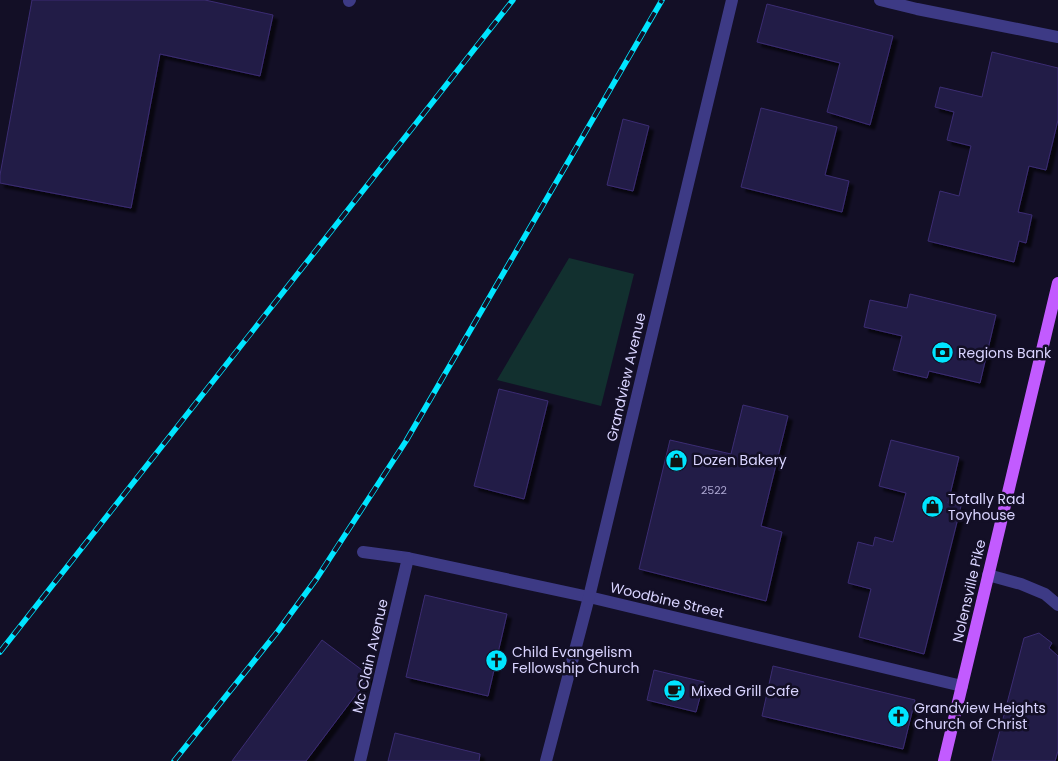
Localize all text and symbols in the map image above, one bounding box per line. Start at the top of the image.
street label: Grandview Avenue [601,310,651,443]
bank icon: Regions Bank [930,341,954,365]
place label: Regions Bank [958,343,1052,363]
shop icon: Dozen Bakery [665,448,689,472]
place label: Dozen Bakery [693,450,787,470]
house number: 2522 [701,482,727,498]
place label: Totally Rad Toyhouse [948,489,1025,525]
shop icon: Totally Rad Toyhouse [920,495,944,519]
street label: Nolensville Pike [947,537,991,645]
street label: Woodbine Street [608,577,726,623]
street label: Mc Clain Avenue [347,597,393,715]
place label: Child Evangelism Fellowship Church [512,642,639,678]
church icon: Child Evangelism Fellowship Church [484,648,508,672]
cafe icon: Mixed Grill Cafe [663,679,687,703]
place label: Mixed Grill Cafe [691,681,799,701]
place label: Grandview Heights Church of Christ [914,698,1046,734]
church icon: Grandview Heights Church of Christ [886,704,910,728]

